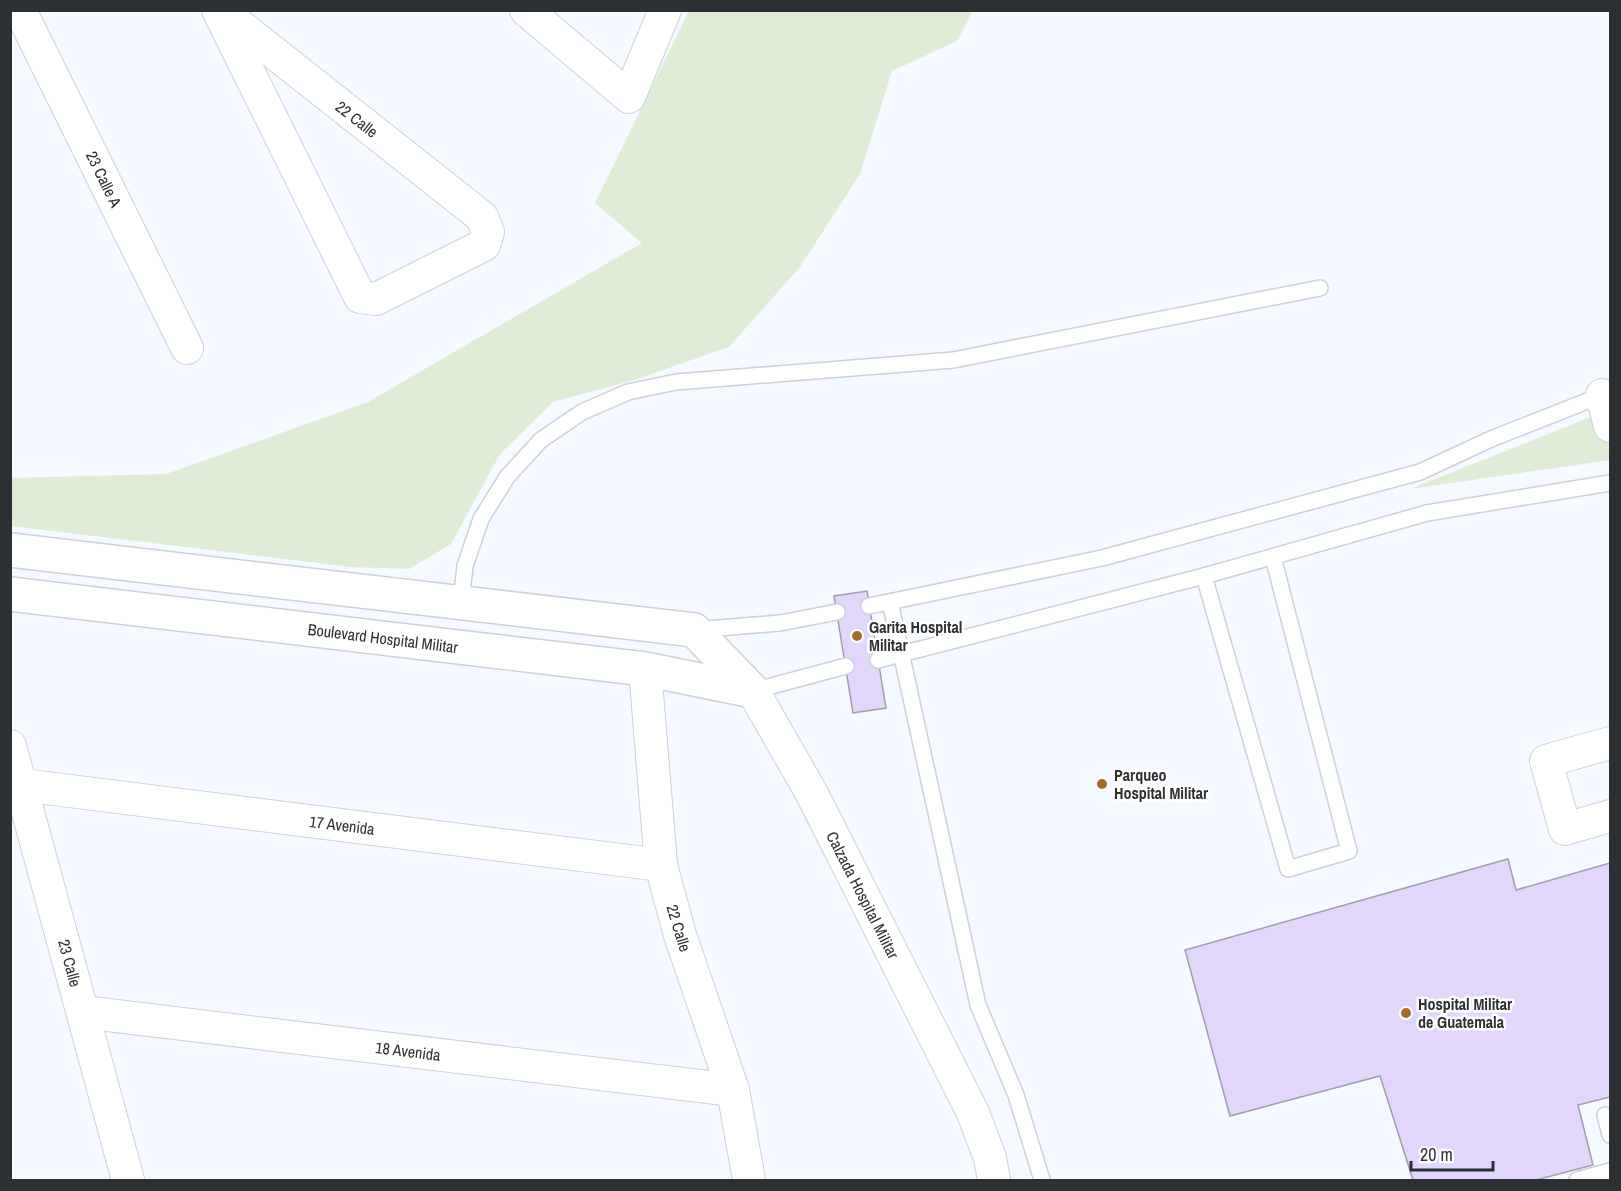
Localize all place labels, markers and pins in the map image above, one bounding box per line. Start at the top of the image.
place label: Garita Hospital Militar [869,616,962,656]
marker: Garita Hospital Militar [850,629,864,643]
place label: Parqueo Hospital Militar [1114,764,1209,804]
marker: Parqueo Hospital Militar [1095,777,1109,791]
place label: Hospital Militar de Guatemala [1418,993,1513,1033]
marker: Hospital Militar de Guatemala [1399,1006,1413,1020]

